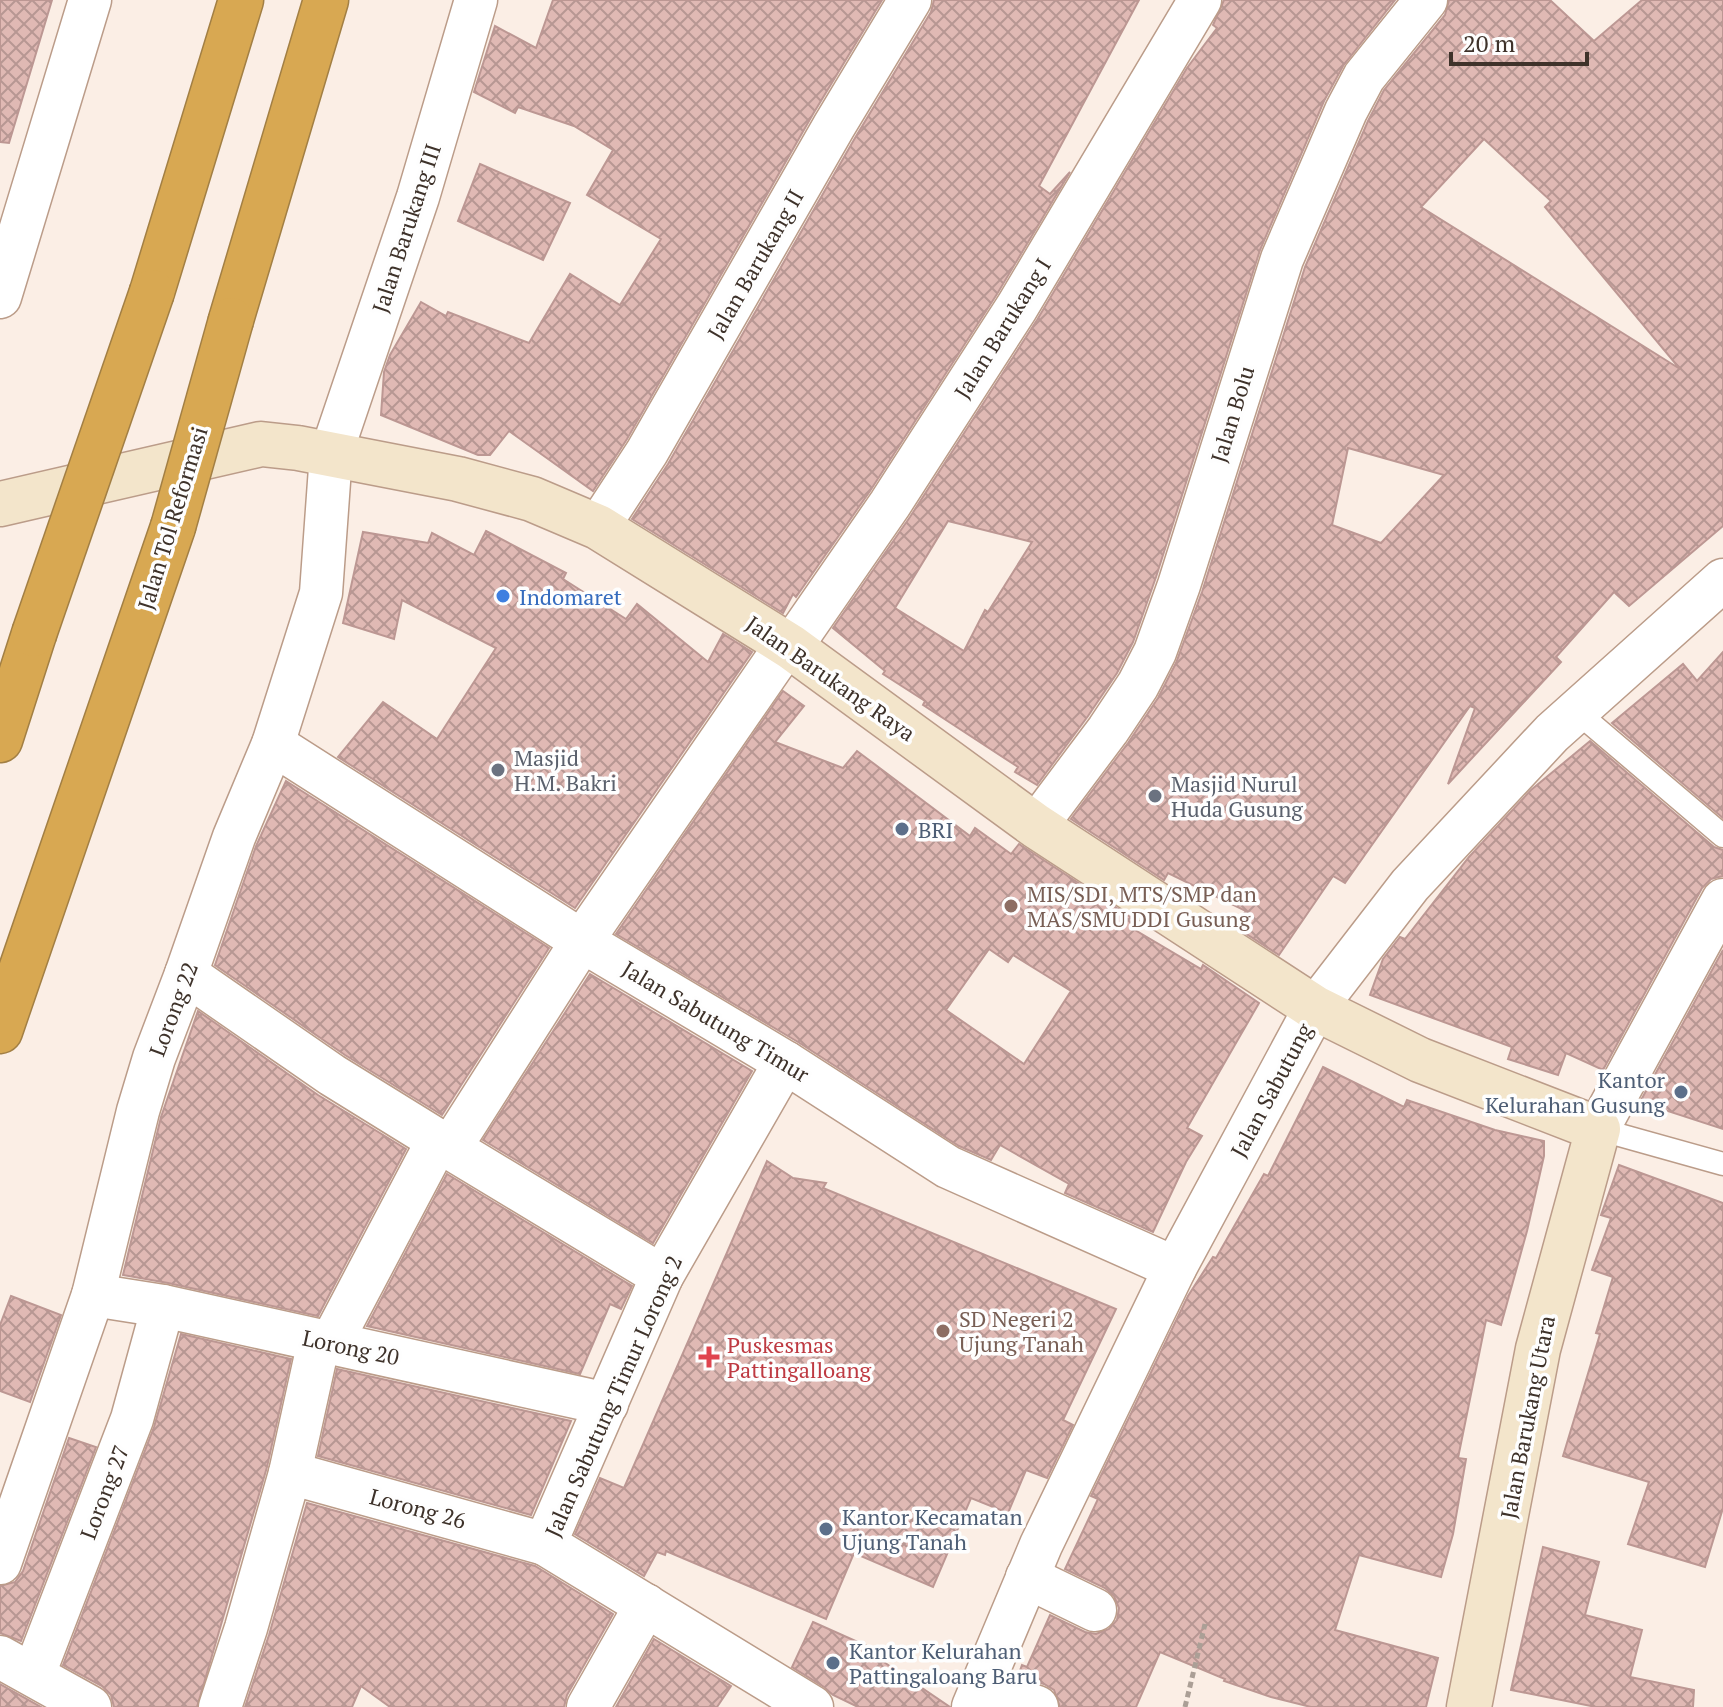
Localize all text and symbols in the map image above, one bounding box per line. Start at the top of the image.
scale bar [1451,16,1587,66]
text: 20 m [1463,27,1515,59]
street label: Jalan Barukang III [365,140,447,316]
street label: Jalan Barukang II [700,184,810,344]
street label: Jalan Barukang I [947,252,1057,404]
street label: Jalan Bolu [1204,362,1261,466]
street label: Jalan Tol Reformasi [130,423,214,613]
place label: Indomaret [519,582,622,611]
marker: Indomaret [494,587,512,605]
street label: Jalan Barukang Raya [741,609,921,747]
place label: Masjid H.M. Bakri [514,743,617,797]
marker: Masjid H.M. Bakri [489,761,507,779]
place label: Masjid Nurul Huda Gusung [1171,769,1303,823]
marker: Masjid Nurul Huda Gusung [1146,787,1164,805]
place label: BRI [918,815,953,844]
marker: BRI [893,820,911,838]
place label: MIS/SDI, MTS/SMP dan MAS/SMU DDI Gusung [1027,879,1257,933]
marker: MIS/SDI, MTS/SMP dan MAS/SMU DDI Gusung [1002,897,1020,915]
street label: Jalan Sabutung Timur [617,954,815,1089]
street label: Lorong 22 [142,958,204,1060]
street label: Jalan Sabutung [1224,1018,1319,1162]
place label: Kantor Kelurahan Gusung [1485,1065,1666,1119]
marker: Kantor Kelurahan Gusung [1672,1083,1690,1101]
street label: Jalan Sabutung Timur Lorong 2 [538,1251,688,1541]
place label: SD Negeri 2 Ujung Tanah [959,1304,1084,1358]
street label: Jalan Barukang Utara [1493,1313,1561,1521]
marker: SD Negeri 2 Ujung Tanah [934,1322,952,1340]
street label: Lorong 20 [300,1323,402,1371]
place label: Puskesmas Pattingalloang [727,1330,871,1384]
marker: Puskesmas Pattingalloang [698,1346,720,1368]
street label: Lorong 27 [73,1441,135,1543]
street label: Lorong 26 [367,1481,469,1535]
place label: Kantor Kecamatan Ujung Tanah [842,1502,1023,1556]
marker: Kantor Kecamatan Ujung Tanah [817,1520,835,1538]
place label: Kantor Kelurahan Pattingaloang Baru [849,1636,1038,1690]
marker: Kantor Kelurahan Pattingaloang Baru [824,1654,842,1672]

